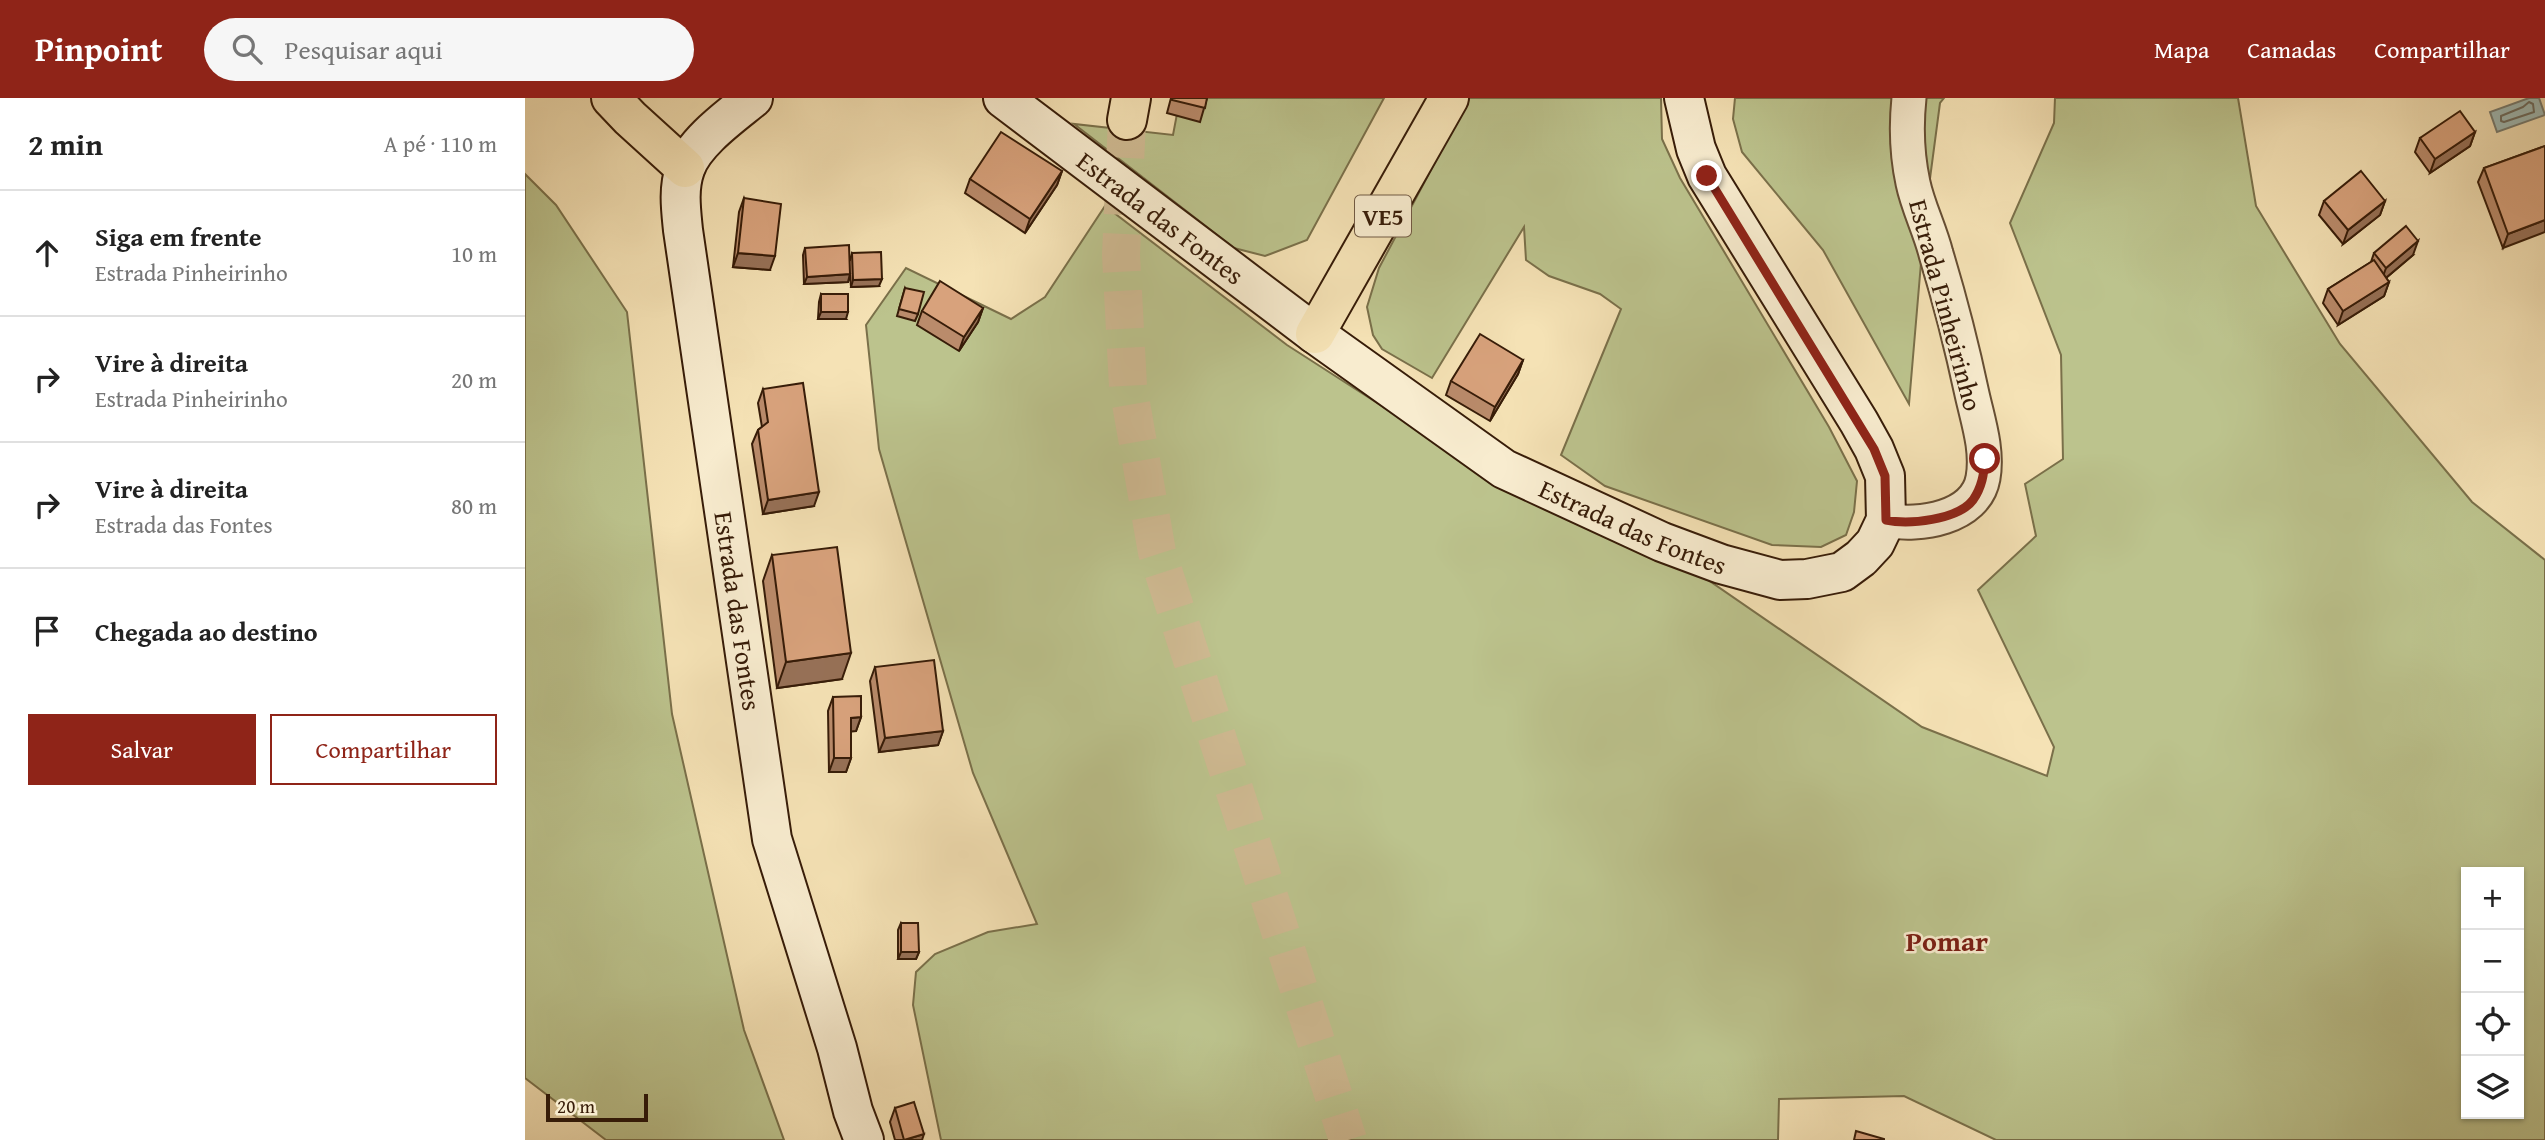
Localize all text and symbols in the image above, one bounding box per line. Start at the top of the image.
search box [204,18,694,81]
text: Pinpoint [35,25,162,73]
icon: search [228,30,266,68]
text: Pesquisar aqui [284,30,442,69]
text: Mapa [2154,32,2209,67]
text: Camadas [2247,32,2336,67]
text: Compartilhar [2374,32,2510,67]
text: 2 min [28,122,103,166]
text: A pé · 110 m [384,127,497,160]
street label: Estrada das Fontes [1069,141,1253,294]
route end [1691,160,1722,191]
street label: Estrada Pinheirinho [1899,195,1993,415]
road number: VE5 [1355,196,1411,236]
text: Siga em frente [95,217,262,256]
icon: ahead [28,234,66,272]
text: 10 m [451,237,497,270]
text: Estrada Pinheirinho [95,256,288,289]
text: Vire à direita [95,343,248,382]
icon: right [28,360,66,398]
text: 20 m [451,363,497,396]
text: Estrada Pinheirinho [95,382,288,415]
route start [1969,443,2000,474]
text: Vire à direita [95,469,248,508]
street label: Estrada das Fontes [1533,469,1732,584]
icon: right [28,486,66,524]
text: 80 m [451,489,497,522]
text: Estrada das Fontes [95,508,273,541]
street label: Estrada das Fontes [705,509,772,713]
icon: arrive [28,612,66,650]
text: Chegada ao destino [95,612,318,651]
button: Salvar [28,714,256,785]
button: Compartilhar [270,714,497,785]
map controls [2461,867,2524,1119]
button: + [2461,867,2524,930]
district label: Pomar [1906,920,1988,961]
button: − [2461,930,2524,993]
button: locate [2461,993,2524,1056]
button: layers [2461,1056,2524,1119]
scale bar [546,1091,647,1123]
text: 20 m [557,1092,595,1120]

